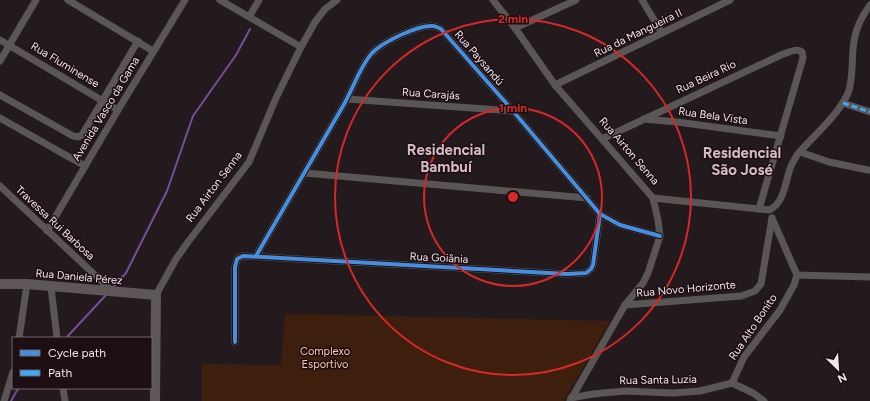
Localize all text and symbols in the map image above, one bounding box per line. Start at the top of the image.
street label: Rua da Mangueira II [592,6,684,60]
text: 2 min [498,12,528,26]
street label: Rua Paysandú [452,28,506,88]
street label: Rua Fluminense [29,40,101,90]
street label: Avenida Vasco da Gama [70,55,142,163]
street label: Rua Beira Rio [674,57,738,97]
street label: Rua Carajás [402,85,460,103]
text: 1 min [499,101,527,115]
street label: Rua Bela Vista [677,105,749,127]
street label: Rua Airton Senna [596,115,662,187]
district label: Residencial Bambuí [407,141,485,176]
district label: Residencial São José [703,144,781,179]
street label: Rua Airton Senna [183,149,245,225]
street label: Travessa Rui Barbosa [13,183,97,263]
centre of rings [506,190,520,204]
street label: Rua Goiânia [409,250,469,266]
street label: Rua Daniela Pérez [35,267,123,287]
street label: Rua Novo Horizonte [636,278,736,300]
street label: Rua Alto Bonito [726,292,780,362]
legend [12,337,152,389]
park label: Complexo Esportivo [300,345,350,371]
text: Cycle path [48,346,106,360]
north arrow [818,349,858,389]
text: Path [48,366,72,380]
text: N [835,370,849,385]
street label: Rua Santa Luzia [619,373,697,387]

